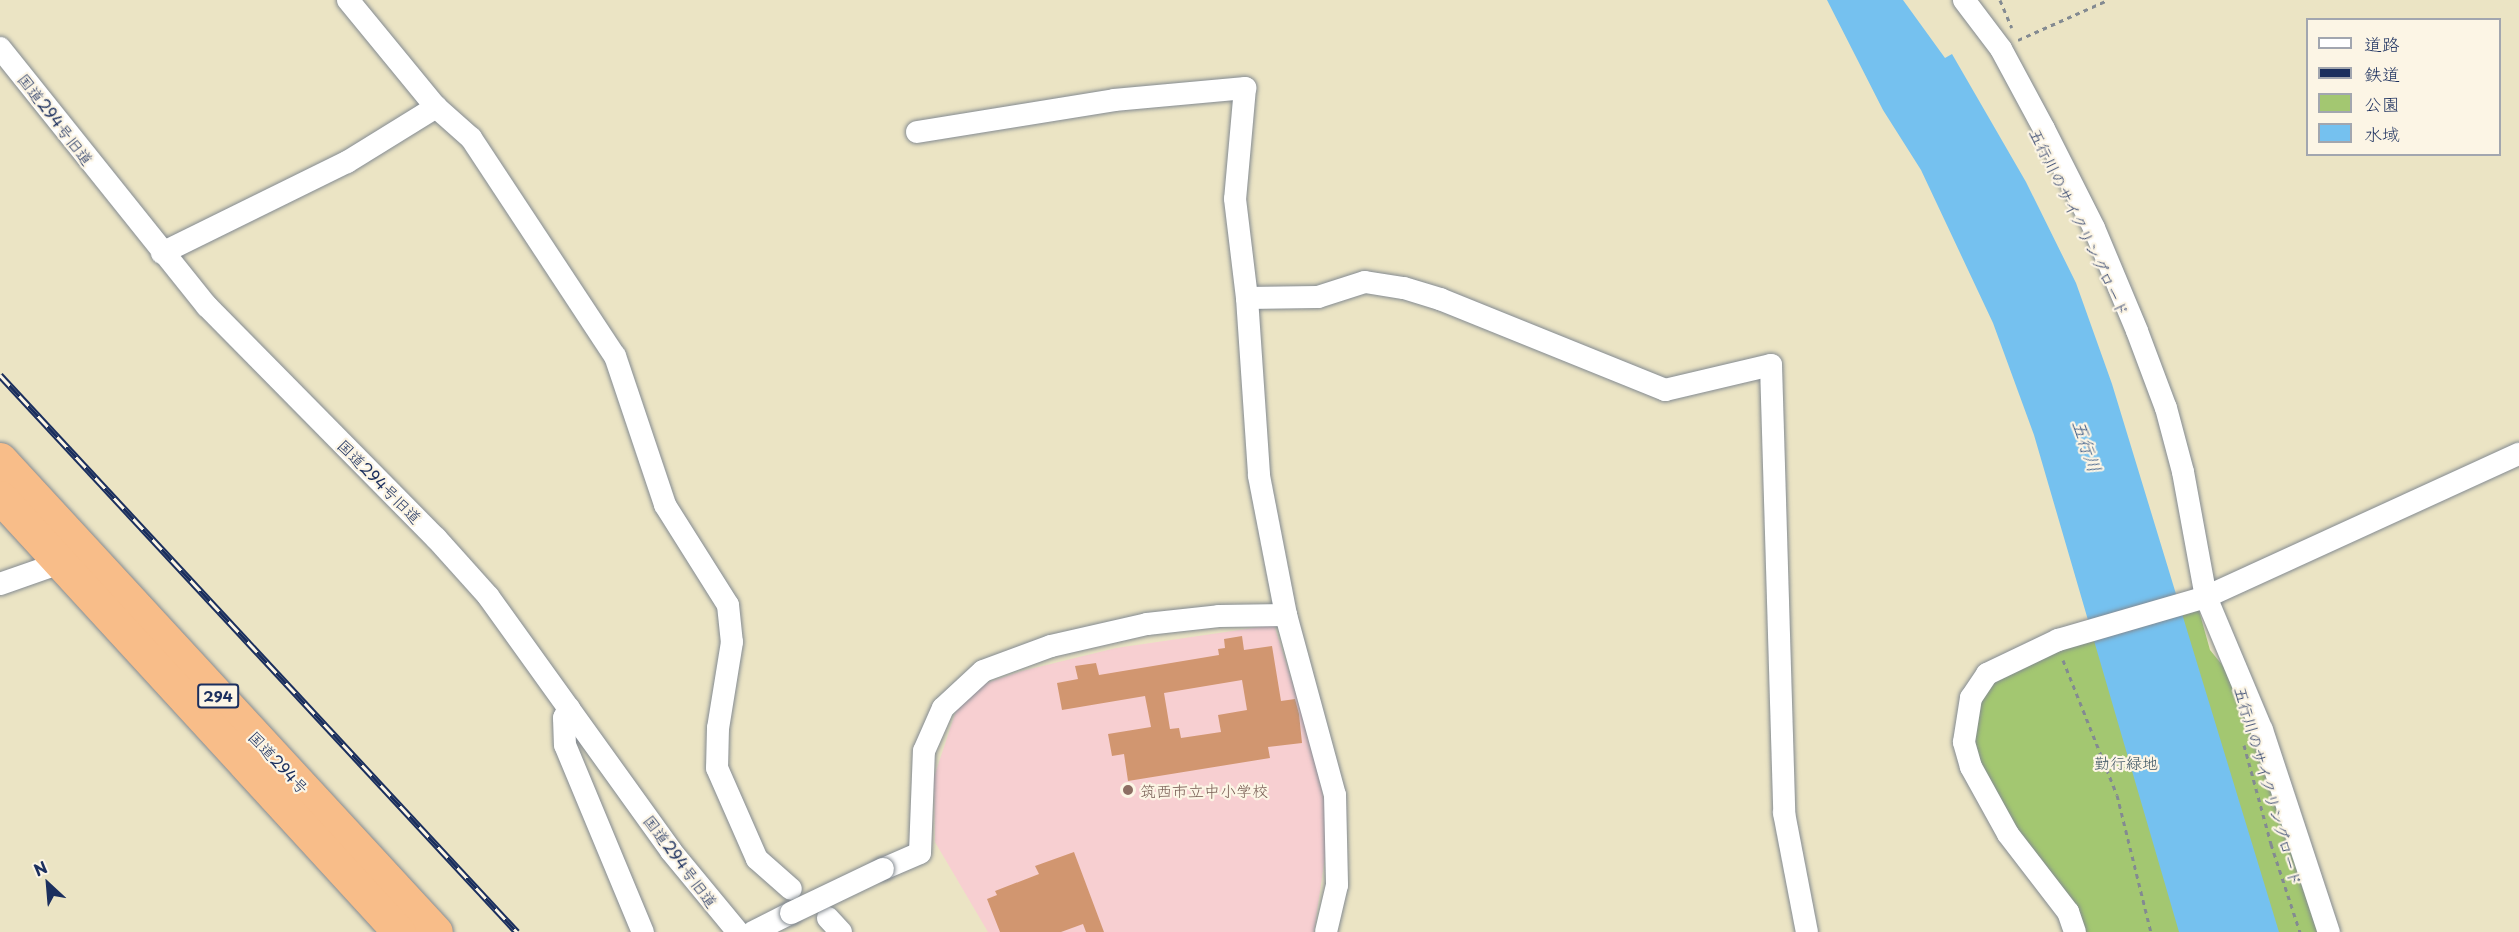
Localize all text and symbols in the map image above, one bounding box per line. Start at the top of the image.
legend [2306,18,2501,156]
text: 道路 [2364,30,2400,57]
text: 鉄道 [2364,60,2400,87]
street label: 国道294号旧道 [14,69,98,169]
text: 公園 [2364,90,2400,117]
text: 水域 [2364,120,2400,147]
street label: 五行川のサイクリングロード [2026,124,2134,320]
water label: 五行川 [2068,417,2106,475]
street label: 国道294号旧道 [334,435,426,527]
street label: 五行川のサイクリングロード [2231,683,2307,889]
road number: 294 [197,684,239,708]
street label: 国道294号 [245,727,313,797]
park label: 勤行緑地 [2094,752,2158,772]
place label: 筑西市立中小学校 [1140,780,1268,800]
marker: 筑西市立中小学校 [1121,783,1135,797]
street label: 国道294号旧道 [640,811,722,911]
north arrow [18,854,78,914]
text: N [29,854,51,881]

